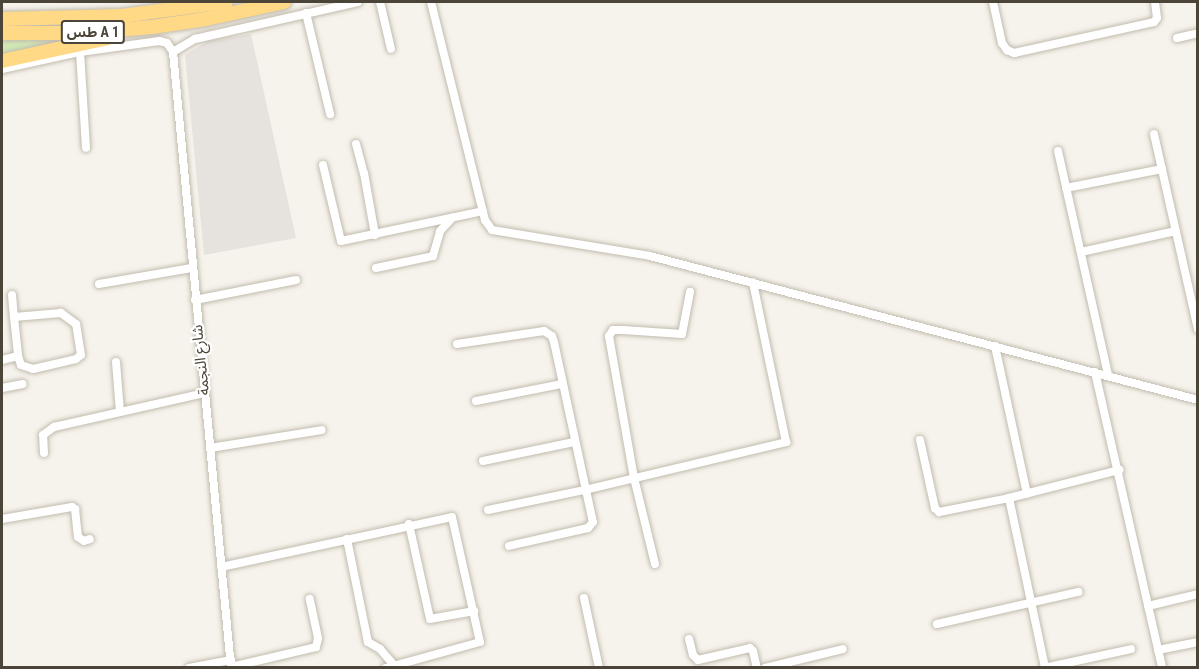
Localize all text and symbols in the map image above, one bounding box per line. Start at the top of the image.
road number: طس A 1 [60,21,126,43]
street label: شارع النجمة [188,324,214,396]

